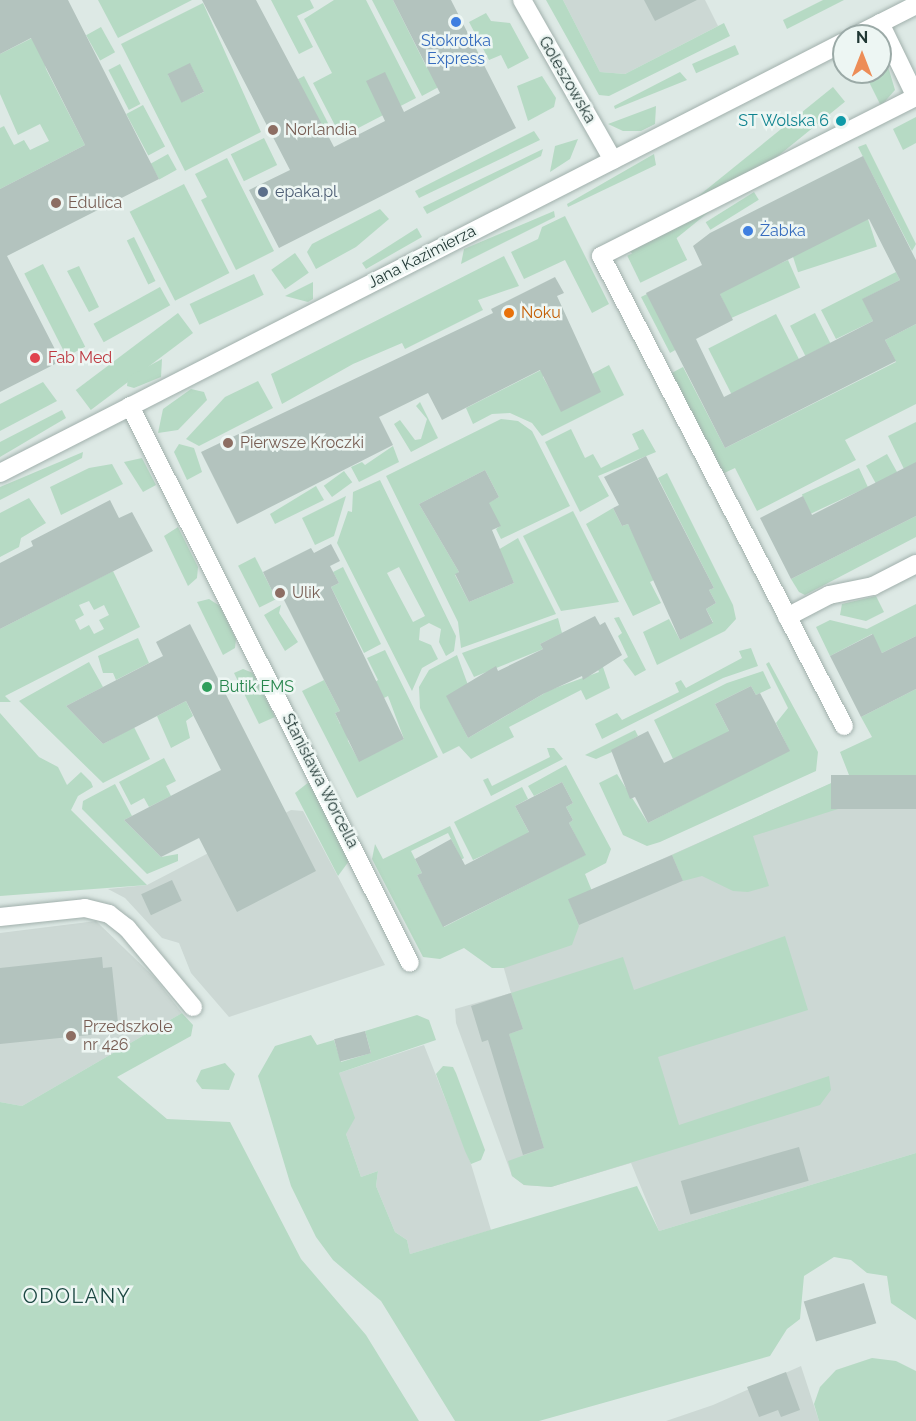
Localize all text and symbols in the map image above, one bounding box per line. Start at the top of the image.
marker: Stokrotka Express [449,15,463,29]
north arrow [832,24,892,84]
text: N [856,28,868,47]
place label: Stokrotka Express [421,31,491,69]
street label: Goleszowska [534,33,600,127]
place label: ST Wolska 6 [737,111,829,131]
marker: ST Wolska 6 [834,114,848,128]
place label: Norlandia [285,120,357,140]
marker: Norlandia [266,123,280,137]
place label: epaka.pl [275,182,337,202]
marker: epaka.pl [256,185,270,199]
place label: Edulica [68,193,122,213]
marker: Edulica [49,196,63,210]
place label: Żabka [760,221,806,241]
street label: Jana Kazimierza [365,222,479,292]
marker: Żabka [741,224,755,238]
place label: Noku [521,303,561,323]
marker: Noku [502,306,516,320]
place label: Fab Med [48,348,112,368]
marker: Fab Med [26,349,44,367]
place label: Pierwsze Kroczki [240,433,364,453]
marker: Pierwsze Kroczki [221,436,235,450]
place label: Ulik [292,583,320,603]
marker: Ulik [273,586,287,600]
place label: Butik EMS [219,677,294,697]
marker: Butik EMS [200,680,214,694]
street label: Stanisława Worcella [278,710,362,852]
place label: Przedszkole nr 426 [83,1017,173,1055]
marker: Przedszkole nr 426 [64,1029,78,1043]
district label: ODOLANY [23,1284,131,1308]

